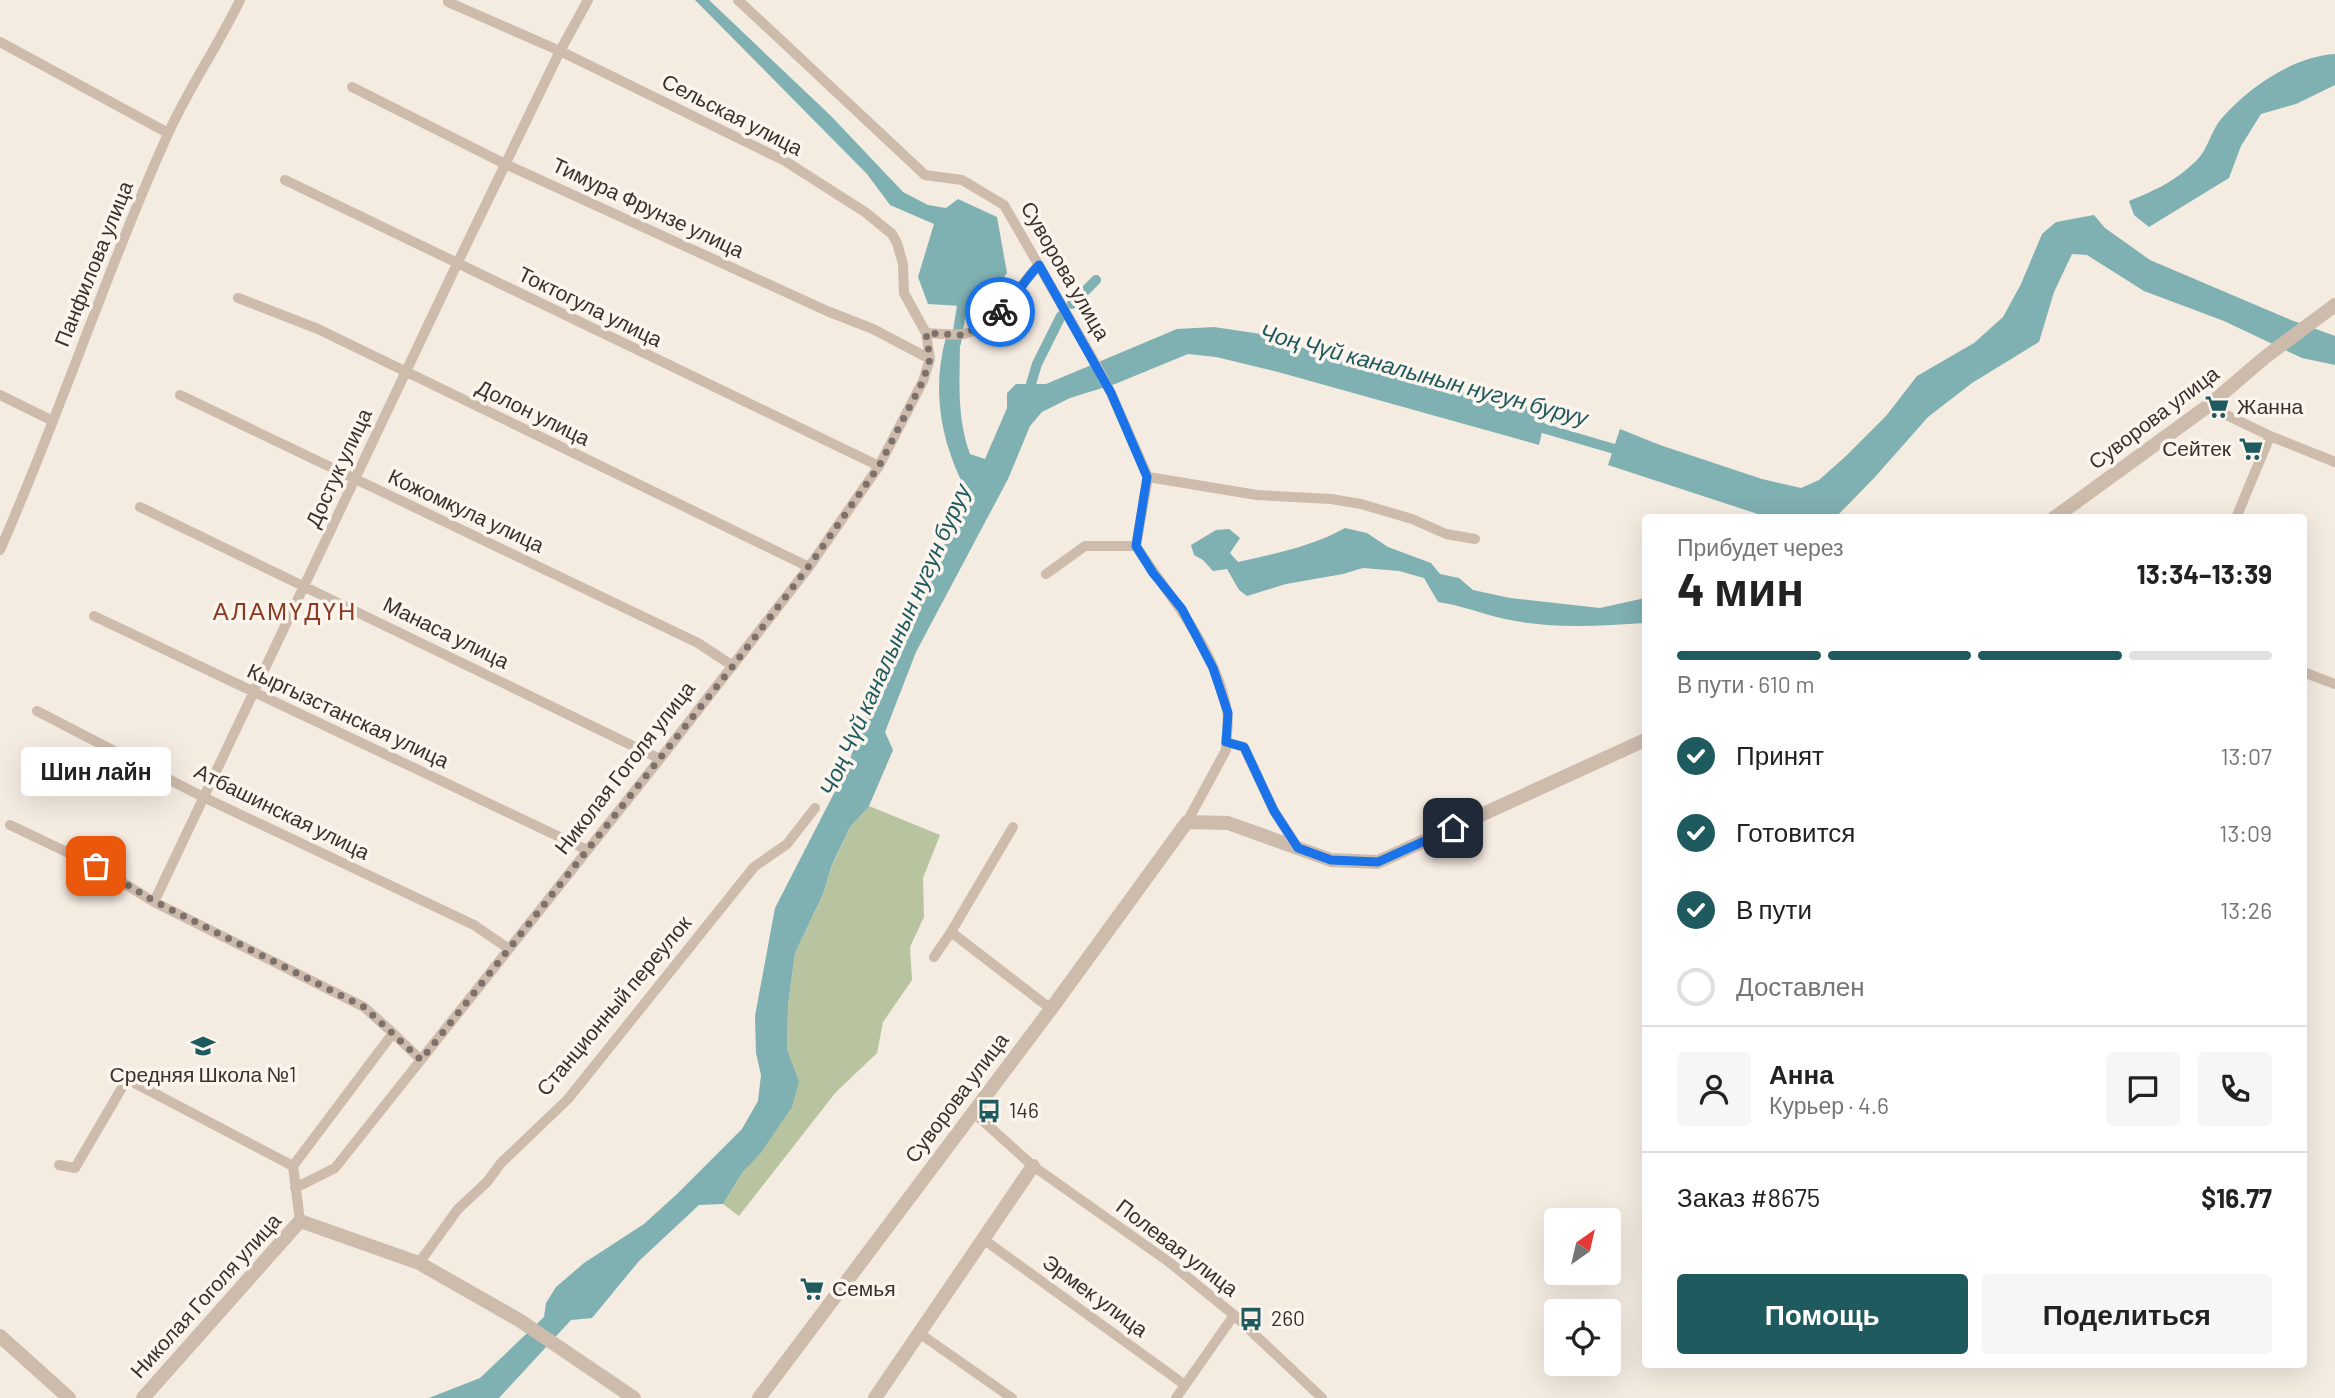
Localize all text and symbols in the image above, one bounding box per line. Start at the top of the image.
street label: Сельская улица [658,67,807,160]
street label: Тимура Фрунзе улица [549,151,749,262]
street label: Панфилова улица [48,177,137,350]
street label: Суворова улица [1016,196,1116,344]
street label: Токтогула улица [515,260,667,351]
courier [965,277,1035,347]
icon: bike [981,293,1019,331]
water label: Чоң Чүй каналынын нугун буруу [1257,317,1593,432]
street label: Суворова улица [2083,360,2223,474]
street label: Долон улица [473,373,595,450]
supermarket icon: Жанна [2203,393,2231,421]
place label: Жанна [2237,393,2303,418]
street label: Достук улица [299,404,376,531]
place label: Сейтек [2162,435,2232,460]
supermarket icon: Сейтек [2237,435,2265,463]
street label: Кожомкула улица [385,463,549,557]
water label: Чоң Чүй каналынын нугун буруу [813,478,976,800]
text: Прибудет через [1677,533,1844,561]
text: 13:34–13:39 [2137,558,2272,589]
text: 4 мин [1677,560,1804,615]
street label: Манаса улица [380,590,514,673]
district label: АЛАМҮДҮН [213,596,357,625]
street label: Кыргызстанская улица [244,657,454,772]
text: В пути · 610 m [1677,670,1814,698]
street label: Николая Гоголя улица [549,675,699,859]
icon: check [1677,737,1715,775]
text: Принят [1736,739,1824,770]
text: 13:07 [2220,742,2272,770]
callout: Шин лайн [21,747,171,796]
text: Шин лайн [40,757,152,785]
street label: Атбашинская улица [191,757,375,864]
pin [1423,798,1483,858]
icon: home [1434,809,1472,847]
icon: check [1677,814,1715,852]
text: Готовится [1736,816,1855,847]
text: 13:09 [2219,819,2272,847]
pin [66,836,126,896]
icon: bag [77,847,115,885]
icon: check [1677,891,1715,929]
text: В пути [1736,893,1812,924]
text: 13:26 [2220,896,2272,924]
street label: Станционный переулок [530,909,696,1100]
text: Доставлен [1736,970,1865,1001]
street label: Суворова улица [899,1027,1013,1167]
school or university icon: Средняя Школа №1 [189,1032,217,1060]
button: person [1677,1052,1751,1126]
button: chat [2106,1052,2180,1126]
button: phone [2198,1052,2272,1126]
text: Анна [1769,1058,1834,1089]
place label: Средняя Школа №1 [110,1061,296,1086]
text: Курьер · 4.6 [1769,1091,1889,1119]
bus stop icon: 146 [975,1097,1003,1125]
place label: 146 [1009,1097,1039,1122]
text: Заказ #8675 [1677,1181,1820,1212]
text: $16.77 [2201,1182,2272,1213]
street label: Полевая улица [1112,1193,1244,1301]
street label: Николая Гоголя улица [124,1207,286,1382]
north arrow [1544,1208,1620,1284]
map controls [1544,1208,1621,1376]
street label: Эрмек улица [1038,1248,1154,1342]
button: Помощь [1677,1274,1968,1354]
button: Поделиться [1982,1274,2272,1354]
supermarket icon: Семья [798,1275,826,1303]
place label: Семья [832,1275,896,1300]
button: locate [1544,1299,1621,1376]
bus stop icon: 260 [1237,1305,1265,1333]
place label: 260 [1271,1305,1305,1330]

